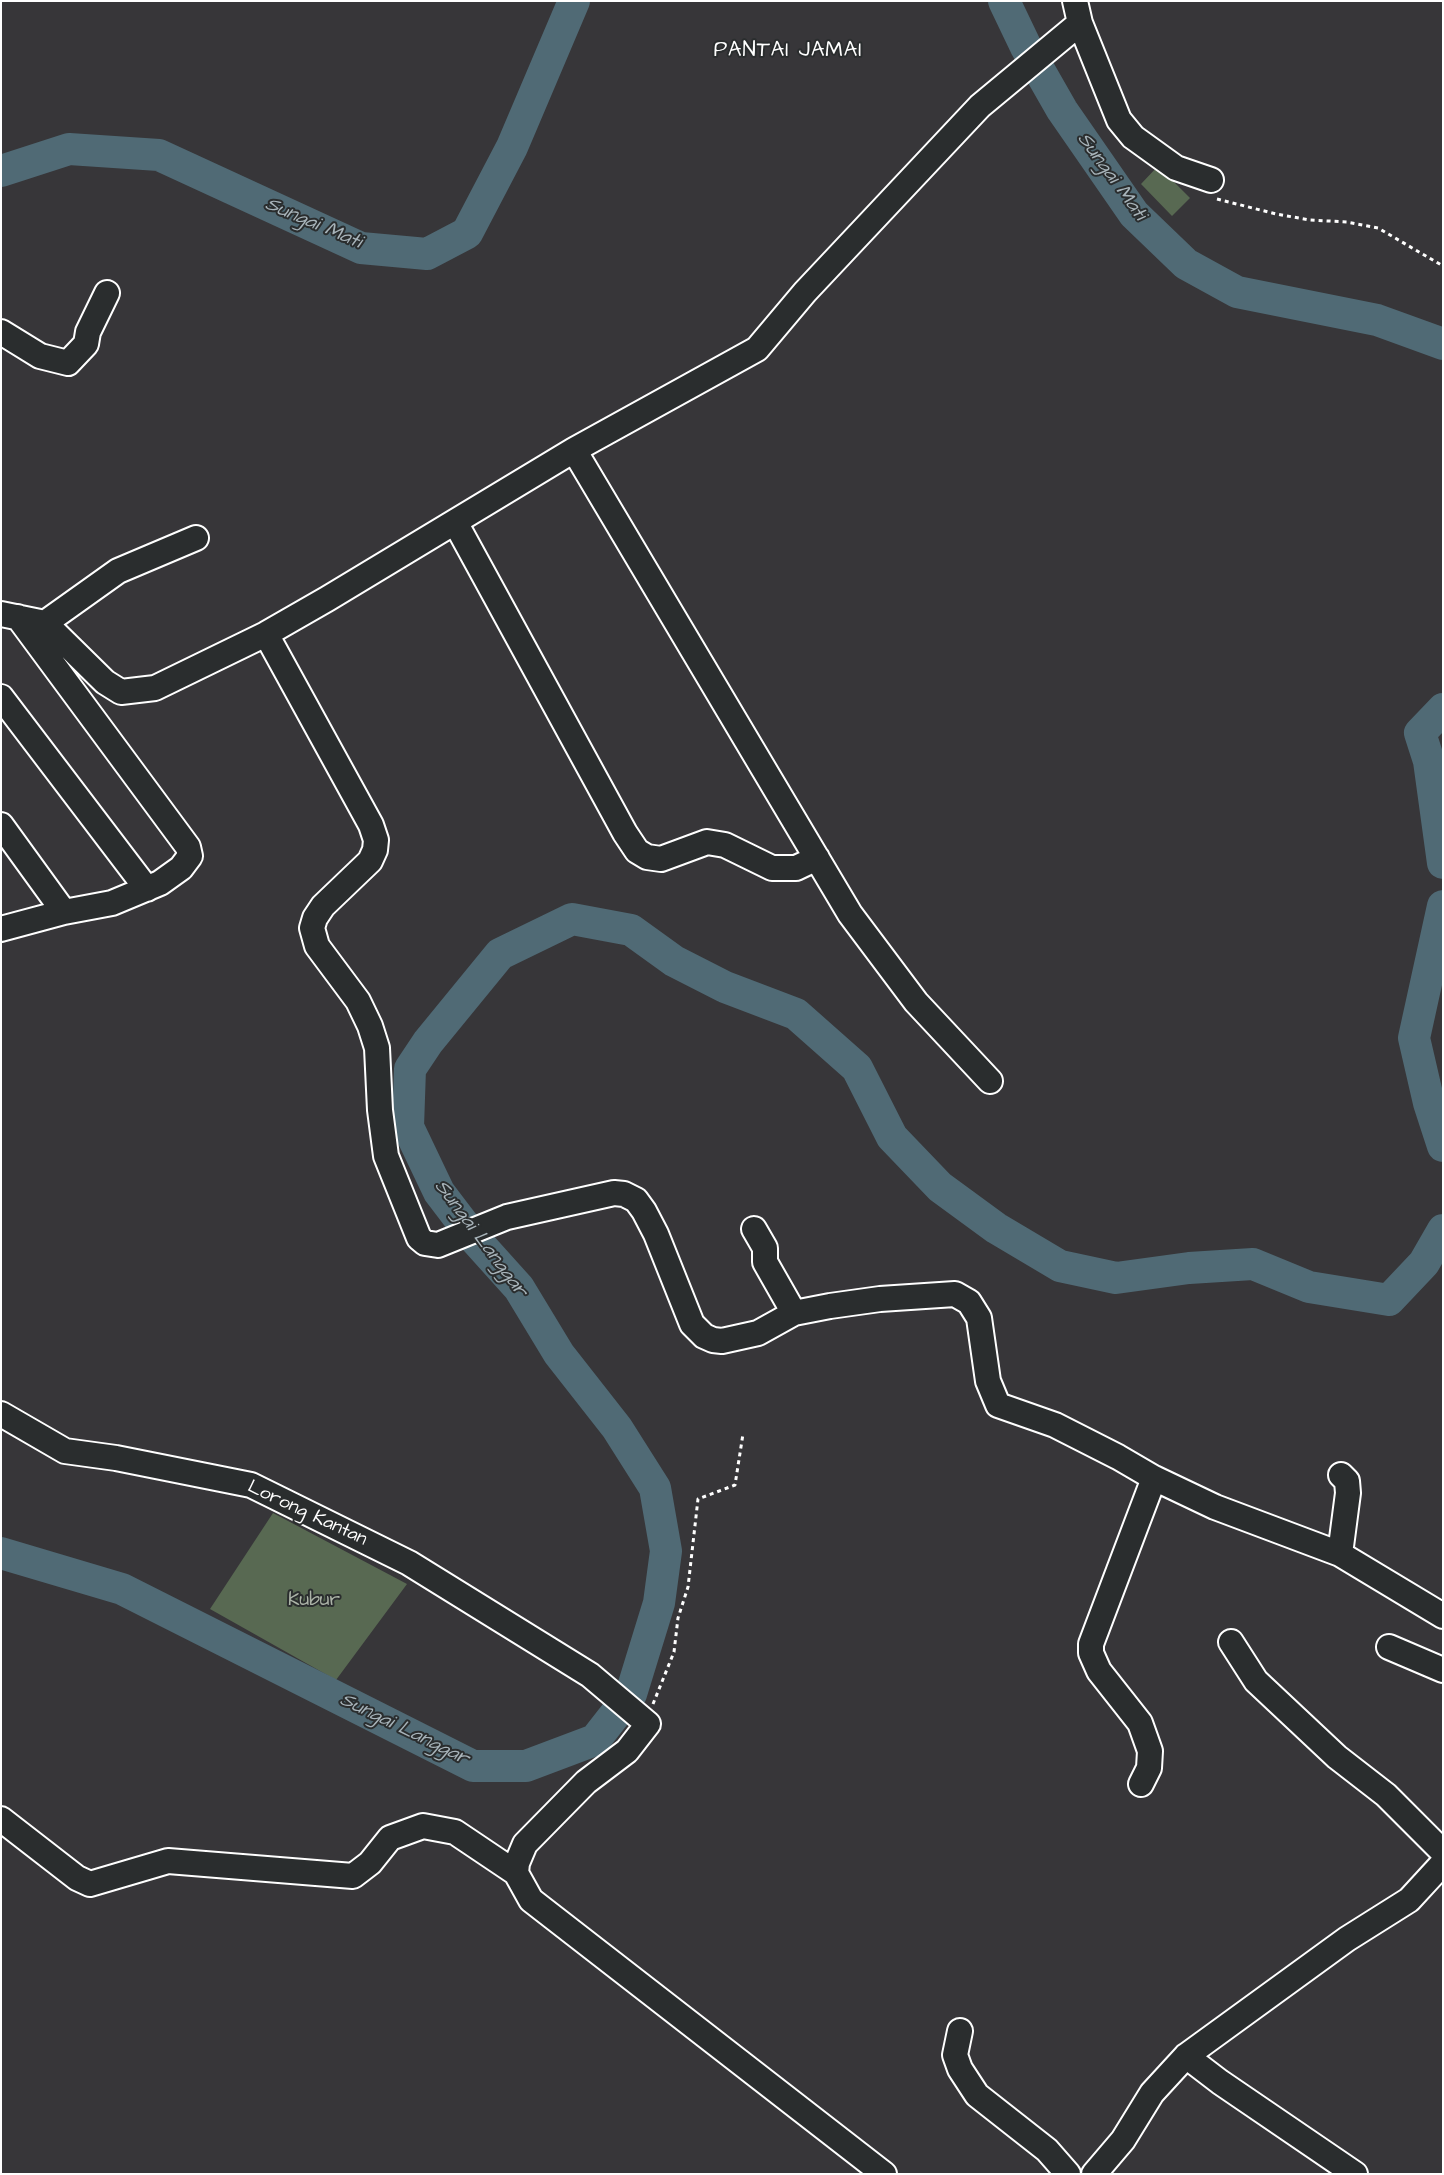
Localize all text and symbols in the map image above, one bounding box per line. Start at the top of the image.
district label: PANTAI JAMAI [712,39,864,65]
water label: Sungai Mati [1071,129,1151,225]
water label: Sungai Mati [261,193,365,255]
water label: Sungai Langgar [428,1176,532,1302]
street label: Lorong Kantan [244,1476,370,1552]
park label: Kubur [288,1590,340,1612]
water label: Sungai Langgar [336,1688,472,1772]

